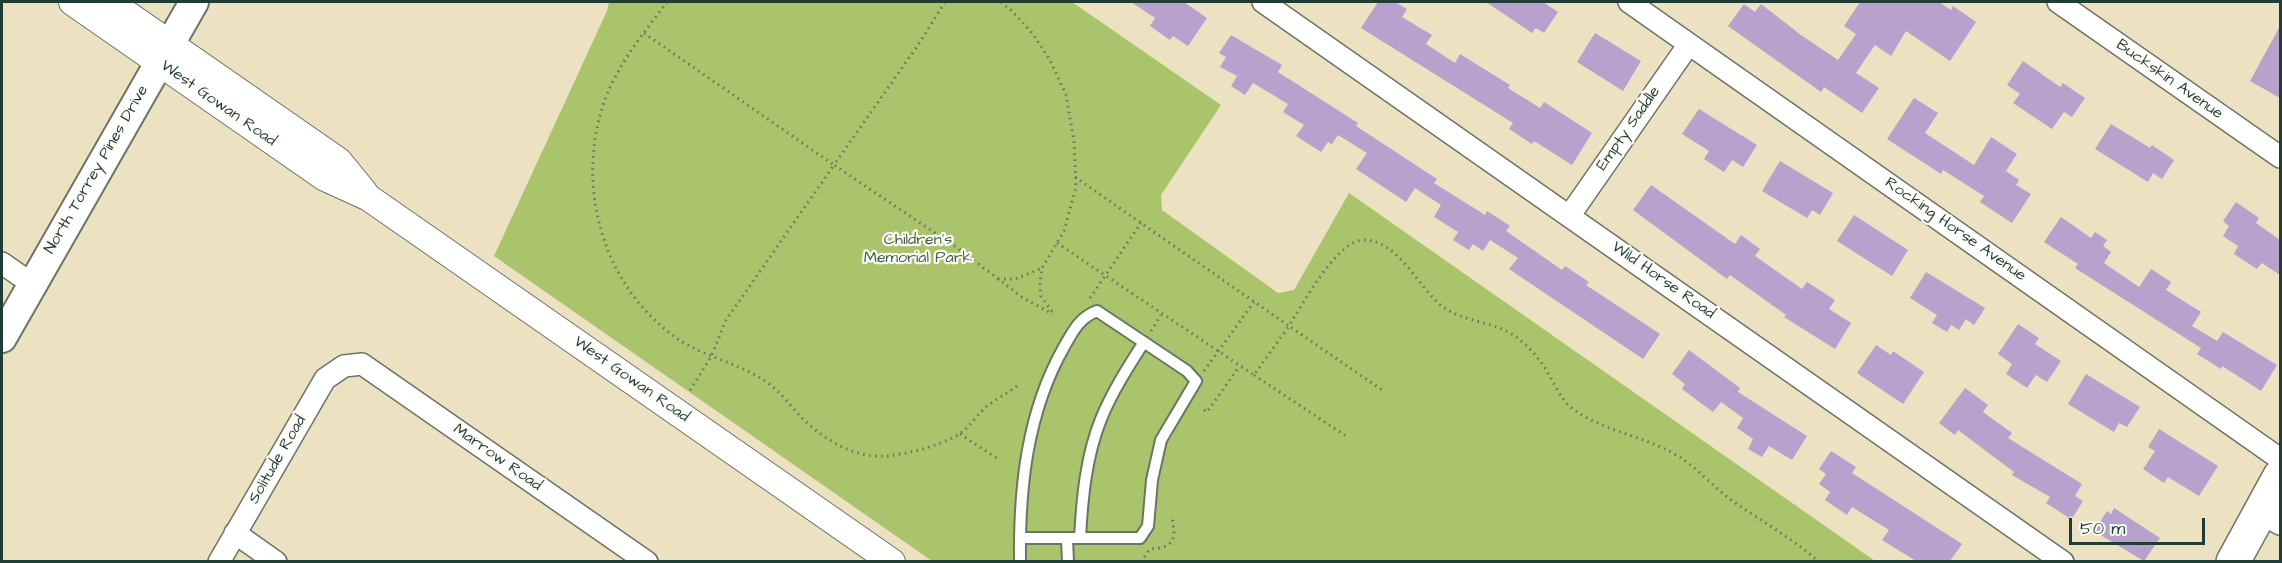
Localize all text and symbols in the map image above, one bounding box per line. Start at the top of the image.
street label: Buckskin Avenue [2112,36,2226,124]
street label: West Gowan Road [156,57,280,151]
street label: North Torrey Pines Drive [41,82,153,258]
street label: Empty Saddle [1593,83,1665,175]
street label: Rocking Horse Avenue [1881,174,2029,286]
park label: Children's Memorial Park [864,231,972,269]
street label: Wild Horse Road [1608,238,1718,324]
street label: West Gowan Road [569,333,693,427]
street label: Solitude Road [245,412,311,508]
street label: Marrow Road [449,420,545,496]
scale bar [2072,506,2208,544]
text: 50 m [2080,516,2125,541]

